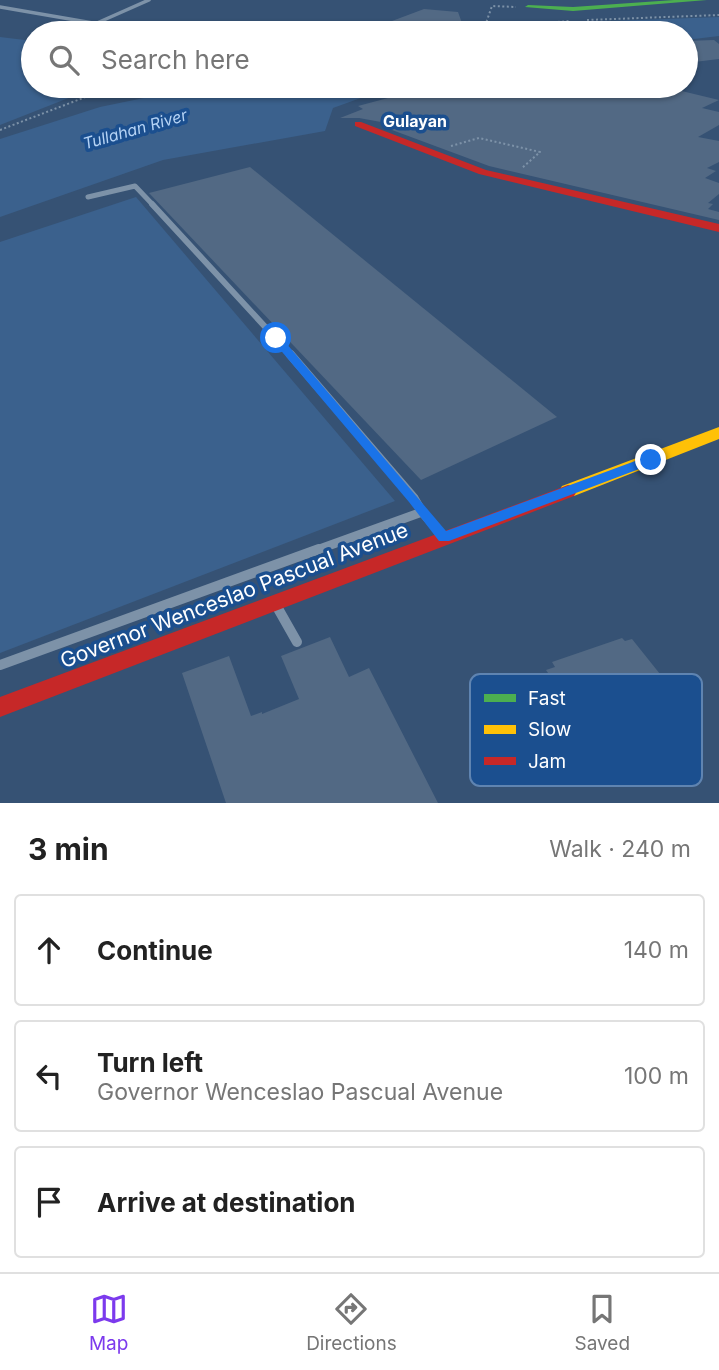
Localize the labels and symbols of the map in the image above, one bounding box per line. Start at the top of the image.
water label: Tullahan River [81,104,190,153]
district label: Gulayan [383,111,447,131]
route start [260,322,291,353]
route end [635,444,666,475]
street label: Governor Wenceslao Pascual Avenue [56,517,412,673]
legend [470,674,702,786]
text: Fast [528,687,566,710]
text: Slow [528,718,571,741]
text: Jam [528,750,566,773]

